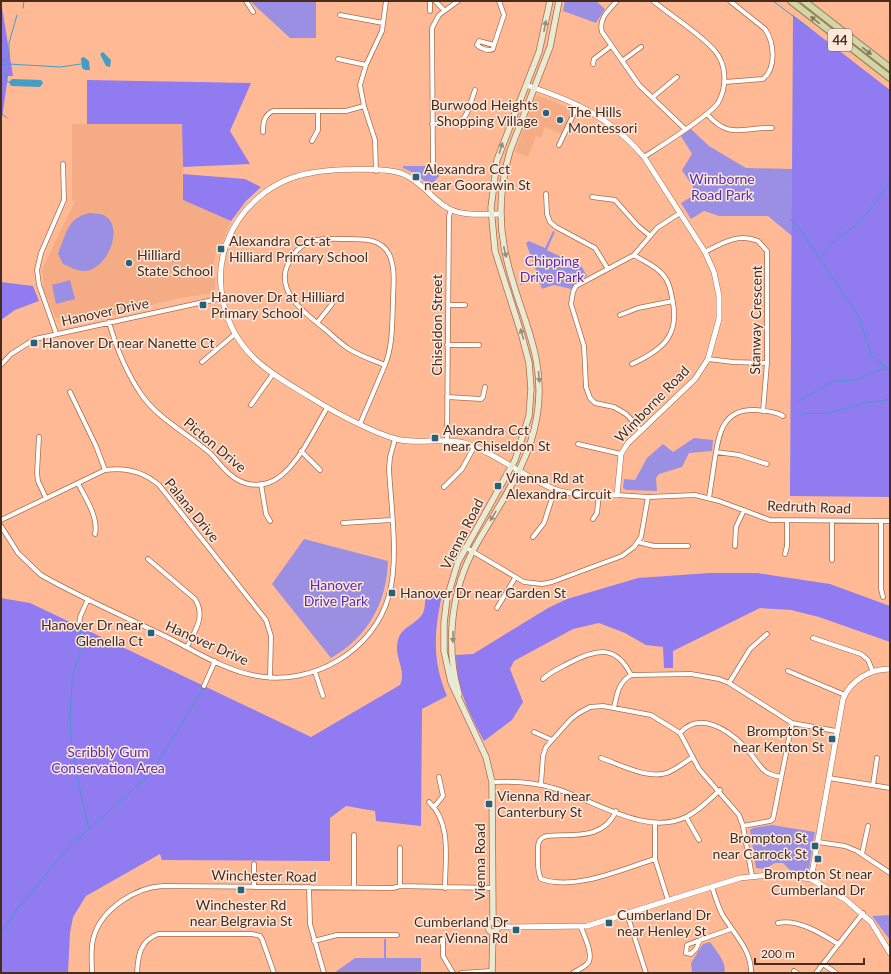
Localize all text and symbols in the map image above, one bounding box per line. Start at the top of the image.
one-way arrow [809,16,820,24]
one-way arrow [543,20,549,32]
road number: 44 [828,29,852,51]
one-way arrow [862,46,873,55]
place label: Burwood Heights Shopping Village [431,96,538,129]
place label: The Hills Montessori [568,103,637,136]
marker: Burwood Heights Shopping Village [541,108,551,118]
marker: The Hills Montessori [555,115,565,125]
one-way arrow [498,141,504,153]
place label: Alexandra Cct near Goorawin St [424,160,531,193]
park label: Wimborne Road Park [689,170,755,203]
marker: Alexandra Cct near Goorawin St [411,172,421,182]
place label: Alexandra Cct at Hilliard Primary School [229,232,368,265]
marker: Alexandra Cct at Hilliard Primary School [216,244,226,254]
place label: Hilliard State School [137,246,213,279]
one-way arrow [502,246,508,258]
park label: Chipping Drive Park [520,252,585,285]
marker: Hilliard State School [124,258,134,268]
street label: Stanway Crescent [746,265,765,375]
street label: Chiseldon Street [428,274,445,376]
place label: Hanover Dr at Hilliard Primary School [211,288,345,321]
street label: Hanover Drive [60,294,150,329]
marker: Hanover Dr at Hilliard Primary School [198,300,208,310]
one-way arrow [519,327,525,339]
place label: Hanover Dr near Nanette Ct [42,334,215,351]
marker: Hanover Dr near Nanette Ct [29,338,39,348]
street label: Wimborne Road [611,362,693,446]
one-way arrow [536,371,542,383]
street label: Picton Drive [181,414,250,476]
place label: Alexandra Cct near Chiseldon St [443,421,550,454]
marker: Alexandra Cct near Chiseldon St [430,433,440,443]
place label: Vienna Rd at Alexandra Circuit [506,469,612,502]
street label: Palana Drive [162,474,223,545]
marker: Vienna Rd at Alexandra Circuit [493,481,503,491]
street label: Vienna Road [436,495,487,572]
street label: Redruth Road [767,497,851,516]
one-way arrow [490,510,497,522]
park label: Hanover Drive Park [304,576,369,609]
place label: Hanover Dr near Garden St [400,584,566,601]
marker: Hanover Dr near Garden St [387,588,397,598]
place label: Hanover Dr near Glenella Ct [41,616,143,649]
street label: Hanover Drive [163,617,251,668]
marker: Hanover Dr near Glenella Ct [146,628,156,638]
one-way arrow [449,631,456,643]
place label: Brompton St near Kenton St [733,722,824,755]
marker: Brompton St near Kenton St [827,734,837,744]
park label: Scribbly Gum Conservation Area [51,743,165,776]
place label: Vienna Rd near Canterbury St [497,787,591,820]
marker: Vienna Rd near Canterbury St [484,799,494,809]
street label: Vienna Road [471,823,488,901]
place label: Brompton St near Carrock St [713,829,807,862]
marker: Brompton St near Carrock St [810,841,820,851]
marker: Brompton St near Cumberland Dr [813,854,823,864]
place label: Brompton St near Cumberland Dr [764,865,872,898]
street label: Winchester Road [211,866,317,885]
marker: Winchester Rd near Belgravia St [236,885,246,895]
place label: Winchester Rd near Belgravia St [190,896,292,929]
place label: Cumberland Dr near Henley St [617,906,711,939]
place label: Cumberland Dr near Vienna Rd [414,913,508,946]
marker: Cumberland Dr near Henley St [604,918,614,928]
marker: Cumberland Dr near Vienna Rd [511,925,521,935]
scale bar [755,940,864,966]
text: 200 m [761,946,795,961]

